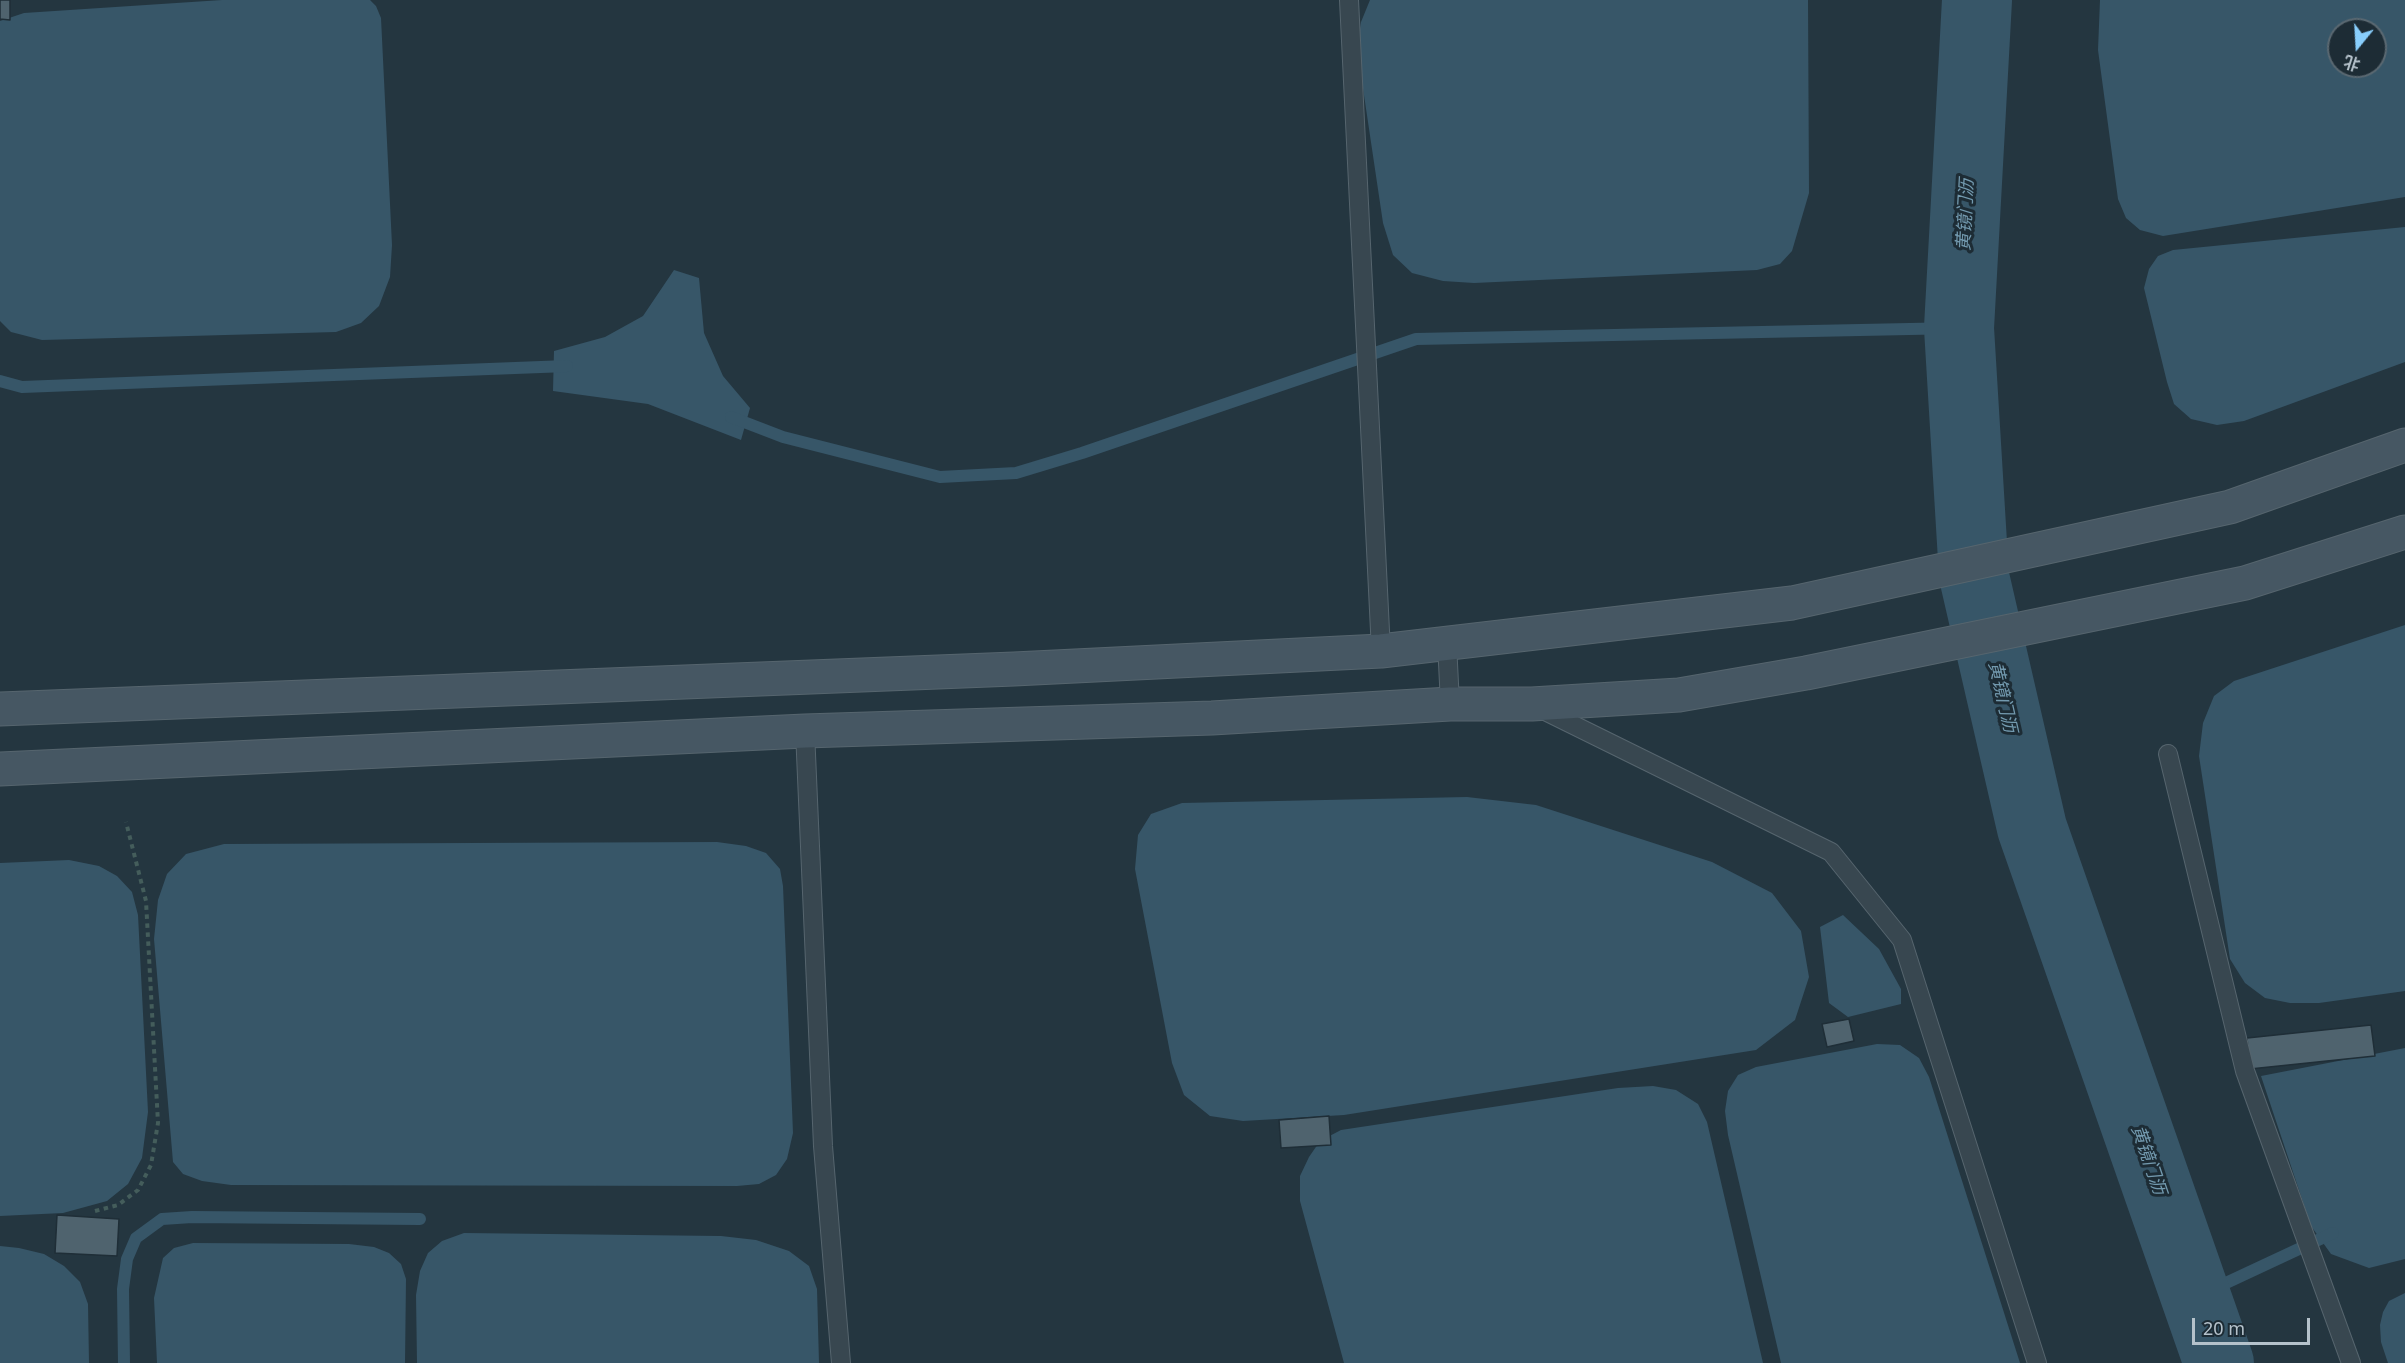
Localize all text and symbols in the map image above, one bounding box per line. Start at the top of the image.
north arrow [2327,18,2387,78]
text: 北 [2341,50,2363,76]
water label: 黄镜门沥 [1953,178,1979,252]
water label: 黄镜门沥 [1983,659,2021,735]
water label: 黄镜门沥 [2126,1122,2170,1198]
scale bar [2195,1306,2314,1344]
text: 20 m [2203,1316,2245,1340]

